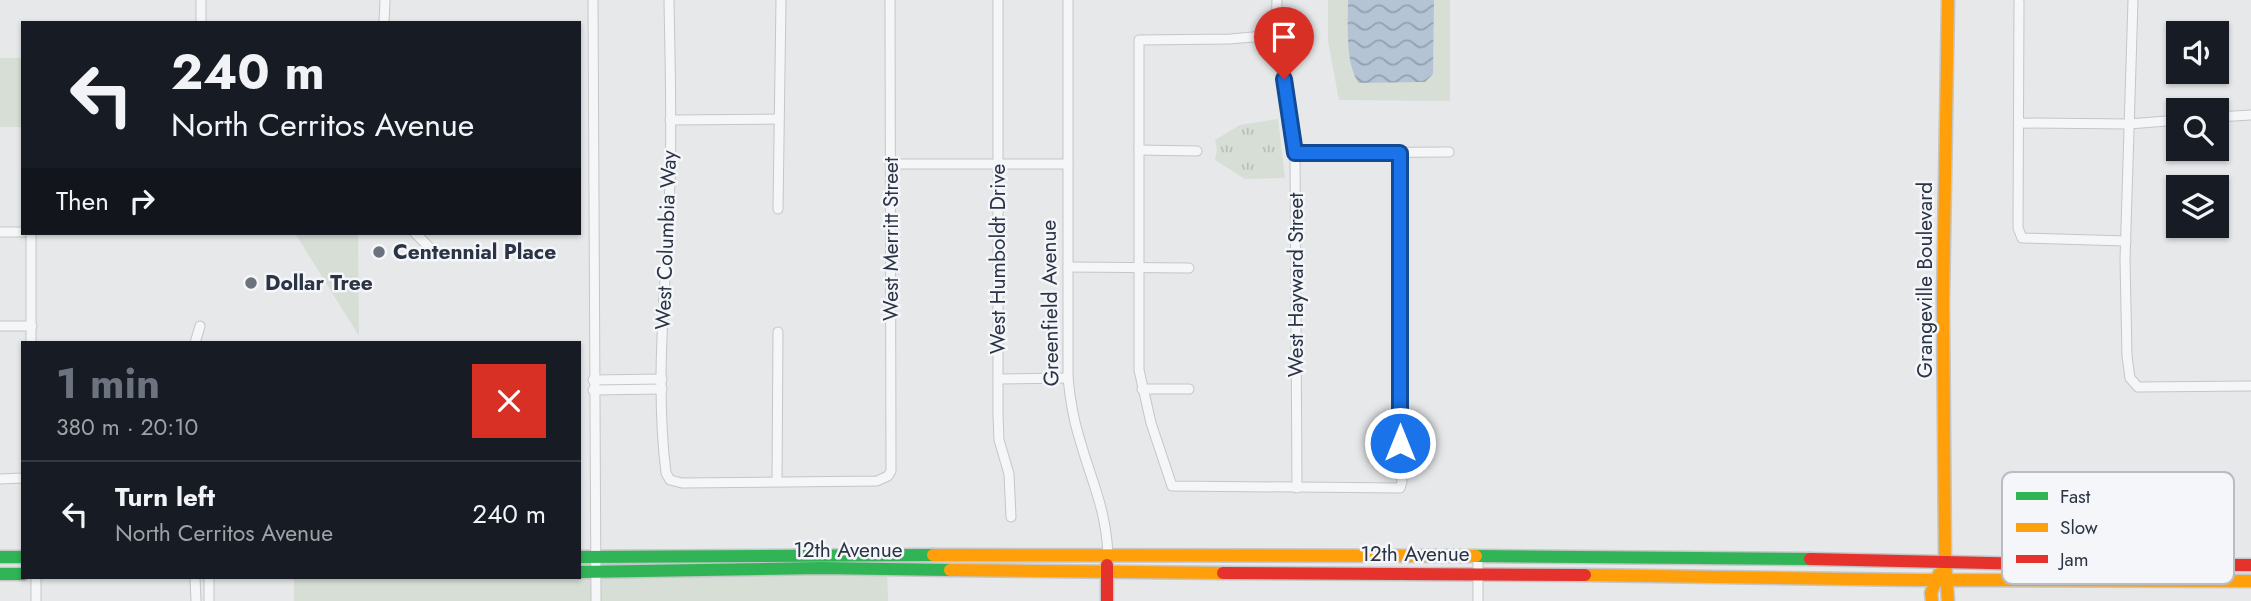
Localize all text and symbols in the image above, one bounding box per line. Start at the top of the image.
pin [1254,7,1314,79]
icon: arrive [1265,18,1303,56]
map controls [2166,21,2229,238]
button: sound [2166,21,2229,84]
text: 240 m [171,37,325,107]
icon: left [56,49,147,140]
button: search [2166,98,2229,161]
text: North Cerritos Avenue [171,102,474,148]
street label: West Columbia Way [648,149,684,330]
street label: West Merritt Street [876,157,906,321]
street label: West Humboldt Drive [983,164,1013,354]
button: layers [2166,175,2229,238]
text: Then [56,182,109,220]
icon: right [123,182,161,220]
street label: Grangeville Boulevard [1910,182,1940,378]
street label: West Hayward Street [1281,193,1311,377]
street label: Greenfield Avenue [1034,219,1066,387]
place label: Centennial Place [393,237,556,267]
marker: Centennial Place [371,244,387,260]
place label: Dollar Tree [265,268,373,298]
marker: Dollar Tree [243,275,259,291]
text: 1 min [56,353,160,414]
button: close [472,364,546,438]
position arrow [1363,406,1437,480]
text: 380 m · 20:10 [56,410,198,444]
legend [2002,472,2234,584]
text: Turn left [115,478,215,516]
text: Fast [2060,483,2091,510]
icon: left [56,495,94,533]
text: 240 m [472,495,546,533]
text: Slow [2060,514,2098,541]
text: North Cerritos Avenue [115,516,333,550]
street label: 12th Avenue [793,535,903,565]
street label: 12th Avenue [1360,539,1470,569]
text: Jam [2057,546,2089,573]

